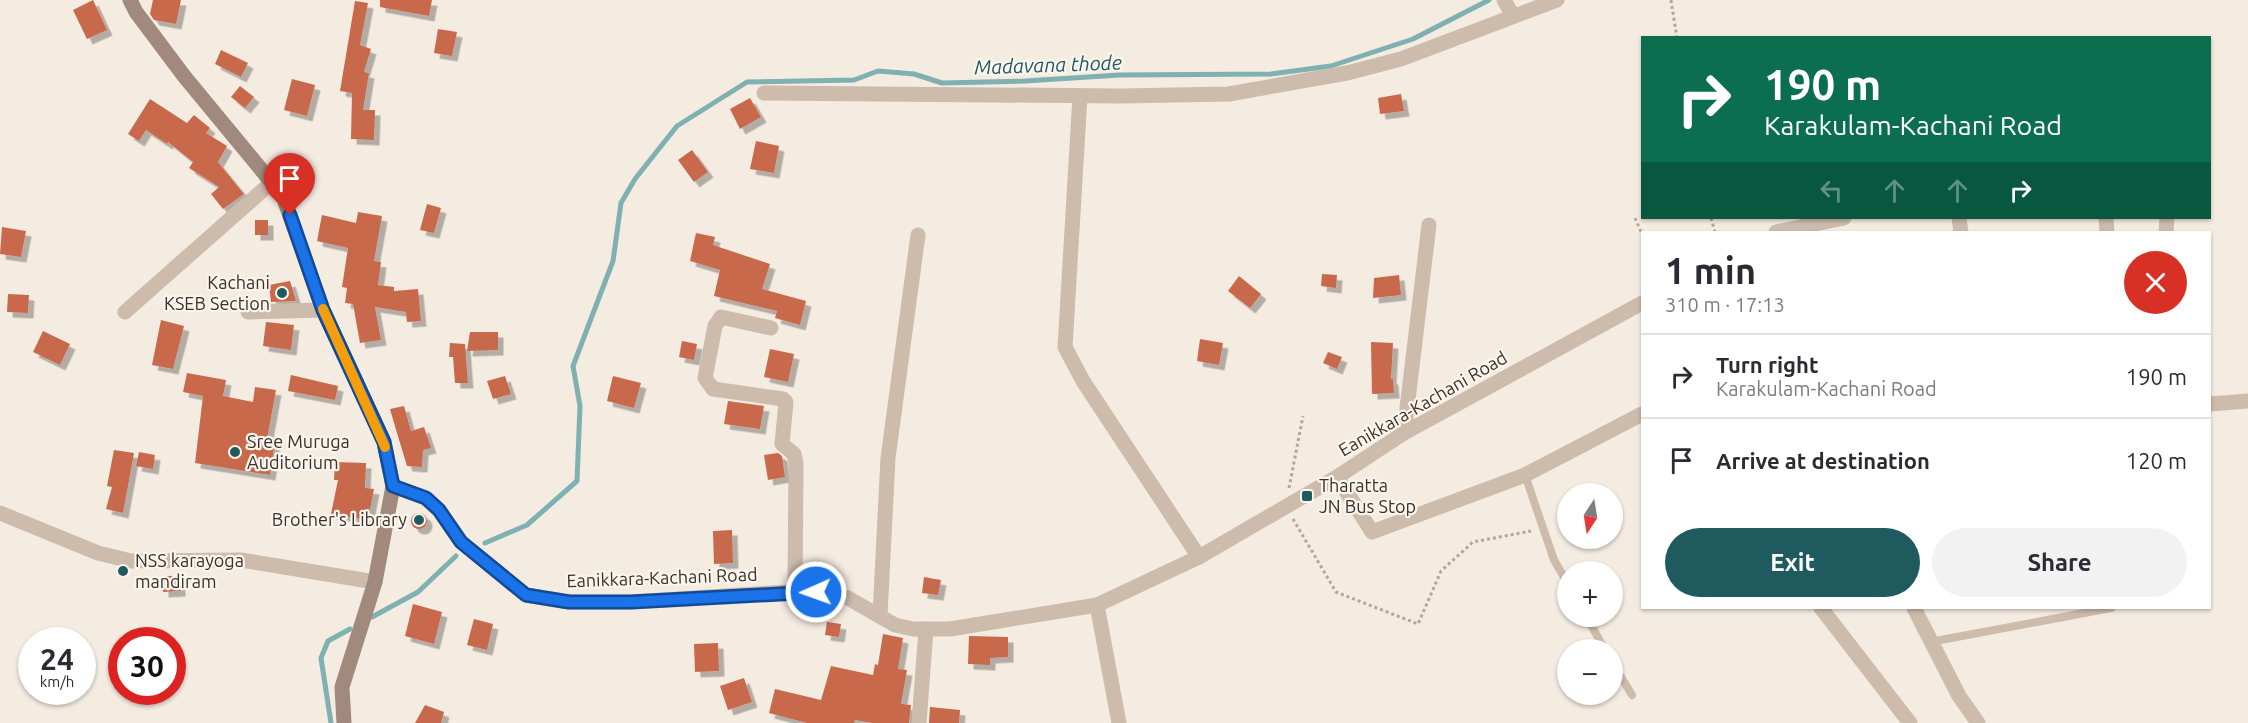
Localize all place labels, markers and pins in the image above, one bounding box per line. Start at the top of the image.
pin [264,153,315,215]
place label: Kachani KSEB Section [164,272,270,313]
marker: Kachani KSEB Section [275,286,289,300]
place label: Sree Muruga Auditorium [247,431,350,472]
marker: Sree Muruga Auditorium [228,445,242,459]
place label: Tharatta JN Bus Stop [1319,475,1416,516]
marker: Tharatta JN Bus Stop [1300,489,1314,503]
place label: Brother's Library [272,509,407,529]
marker: Brother's Library [412,513,426,527]
place label: NSS karayoga mandiram [135,550,244,591]
marker: NSS karayoga mandiram [116,564,130,578]

